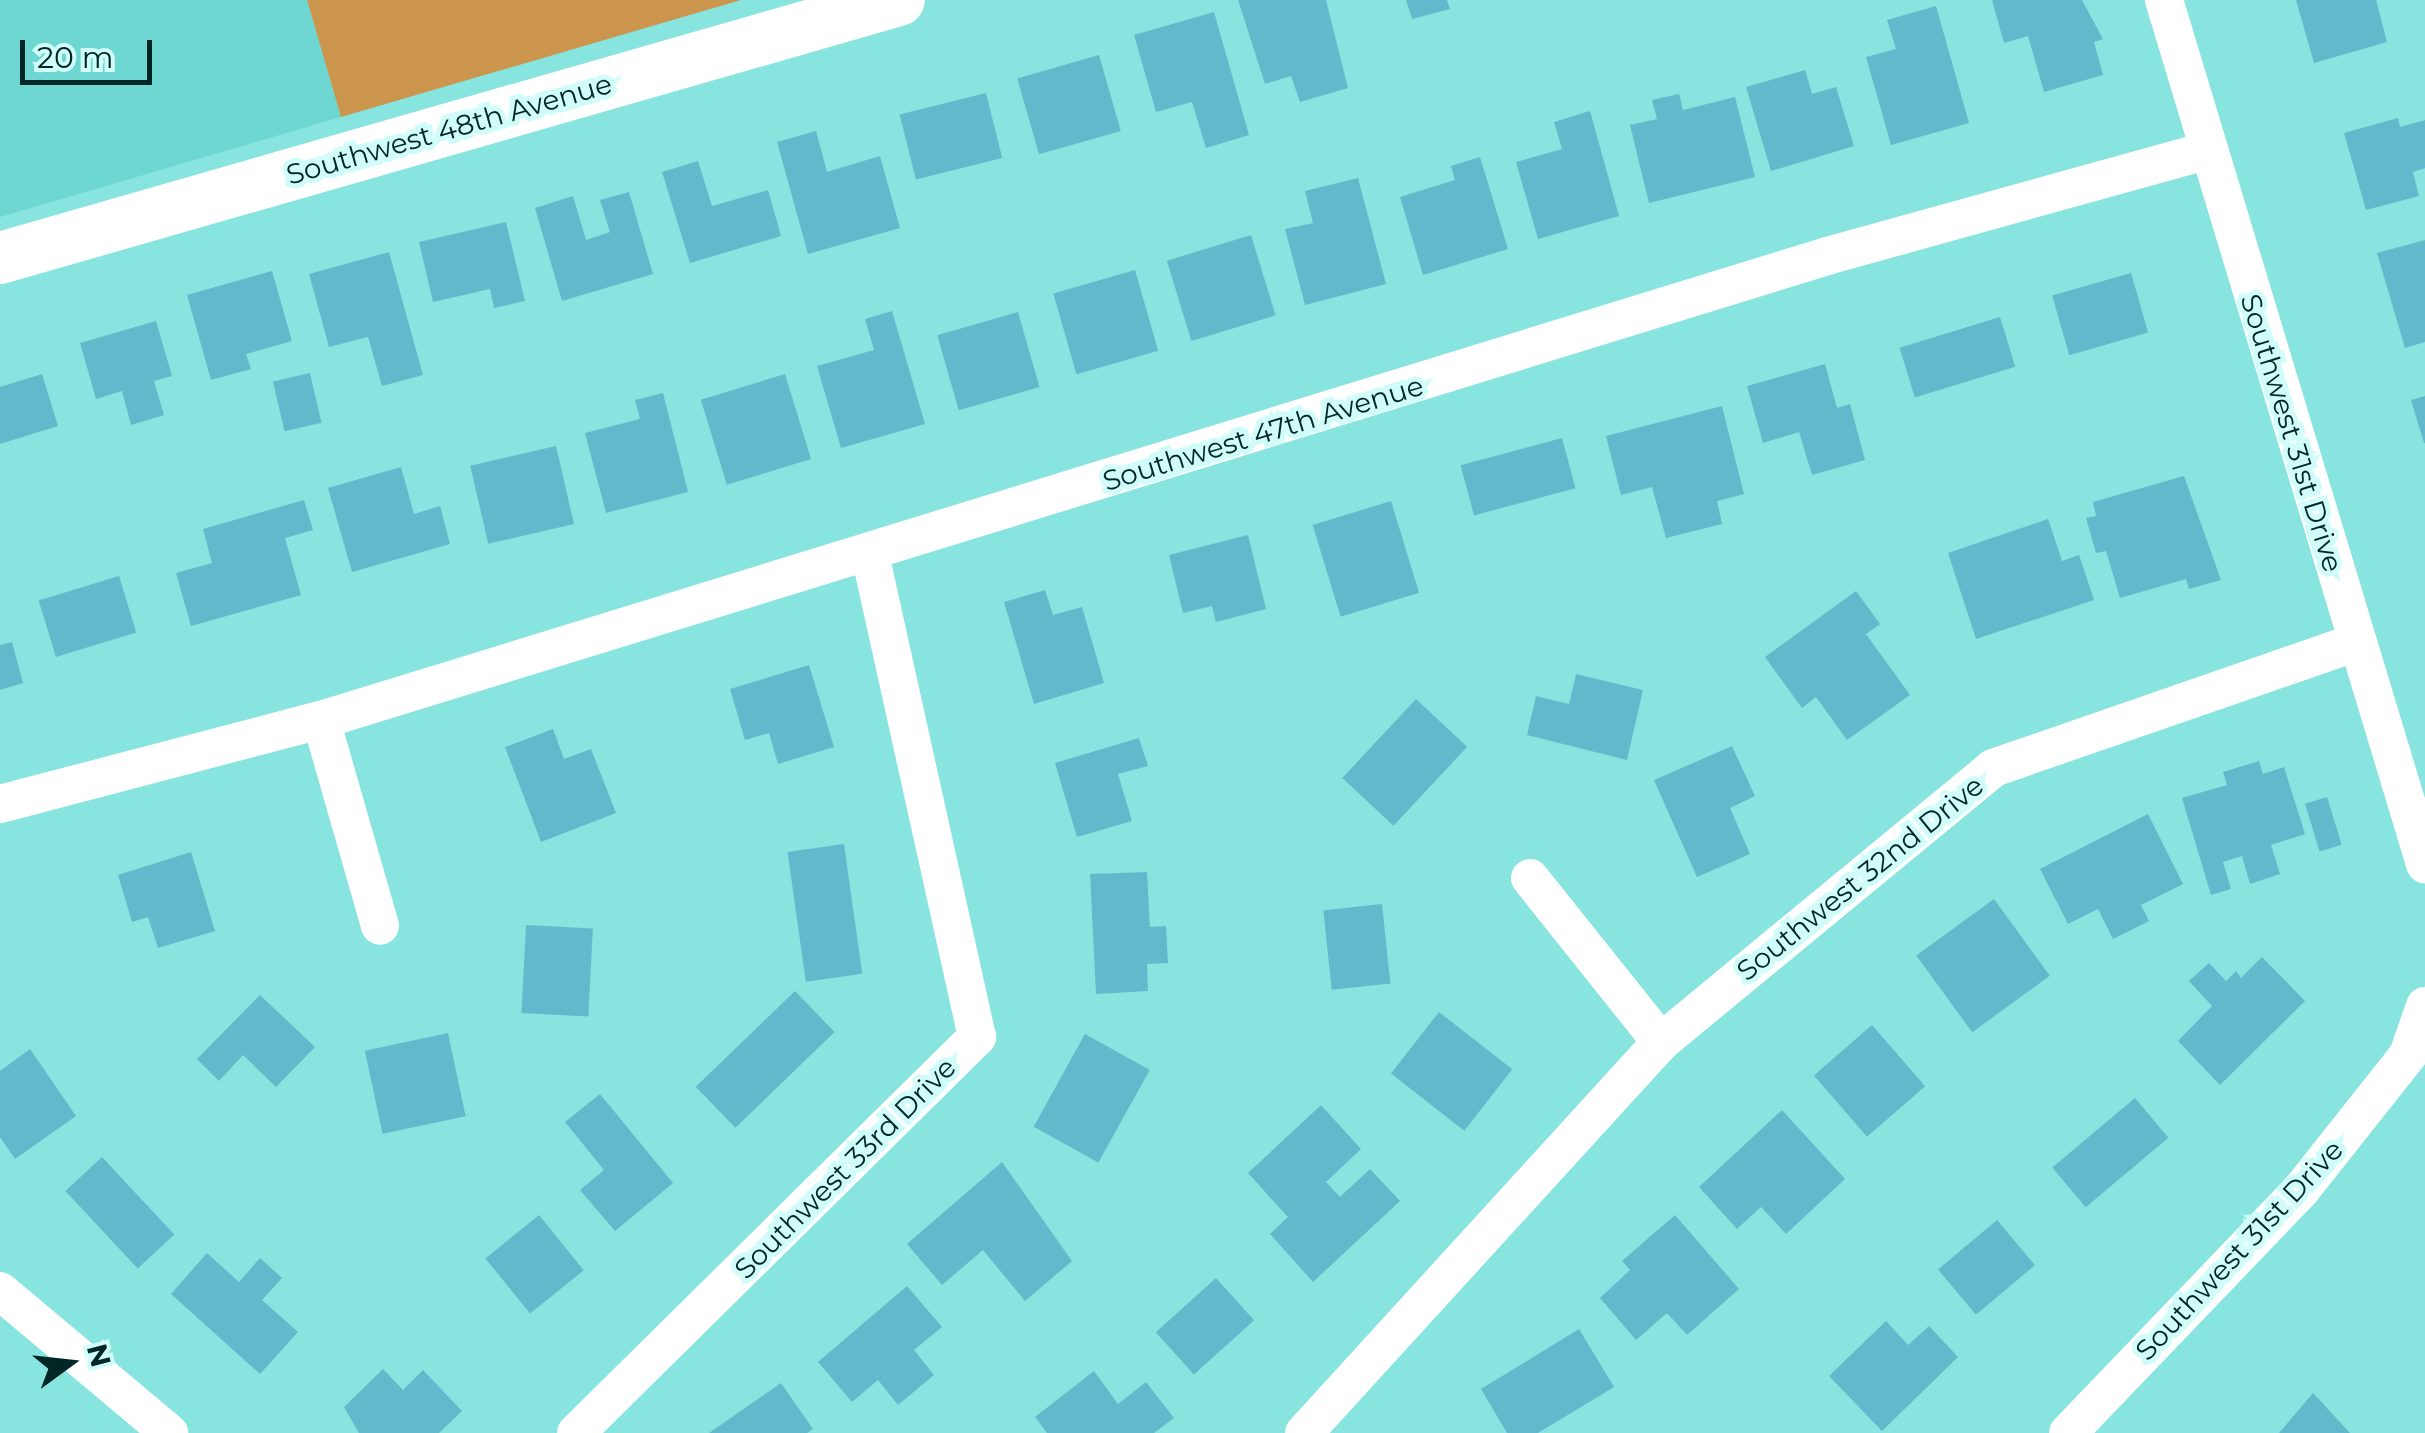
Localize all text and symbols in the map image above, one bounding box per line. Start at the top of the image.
scale bar [25,20,158,82]
text: 20 m [37,39,114,76]
street label: Southwest 48th Avenue [282,66,616,192]
street label: Southwest 31st Drive [2234,290,2350,576]
street label: Southwest 47th Avenue [1099,368,1427,498]
street label: Southwest 32nd Drive [1730,768,1990,988]
street label: Southwest 33rd Drive [727,1050,963,1286]
street label: Southwest 31st Drive [2128,1133,2350,1367]
north arrow [20,1313,120,1413]
text: N [80,1340,118,1371]

